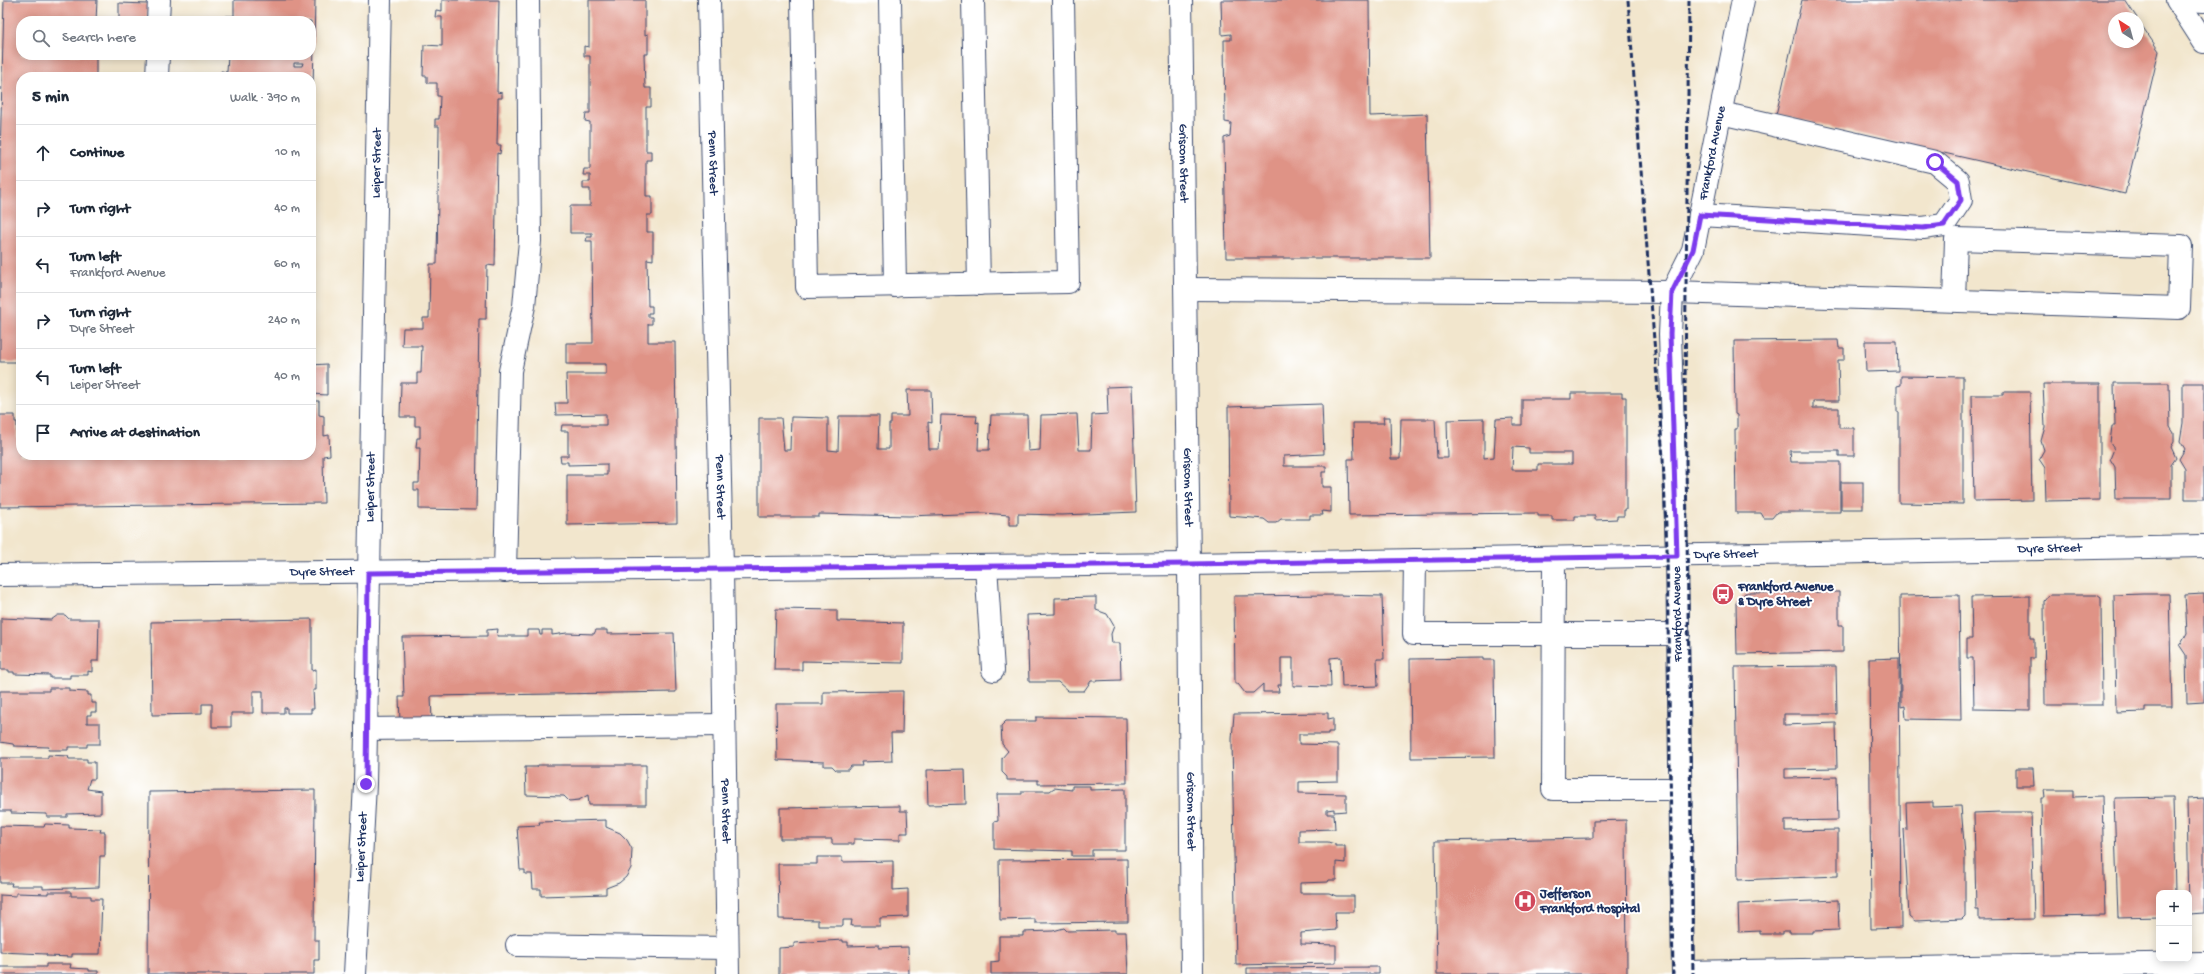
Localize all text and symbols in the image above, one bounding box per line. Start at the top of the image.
north arrow [2108,12,2144,48]
search box [16,16,316,60]
icon: search [30,27,52,49]
text: Search here [62,29,136,47]
text: 5 min [32,88,69,108]
text: Walk · 390 m [230,91,300,106]
street label: Frankford Avenue [1695,104,1729,202]
street label: Griscom Street [1175,124,1191,204]
street label: Leiper Street [369,127,385,198]
street label: Penn Street [704,130,721,197]
icon: ahead [32,142,54,164]
text: Continue [70,144,124,162]
text: 10 m [275,145,300,160]
route start [1926,153,1944,171]
icon: right [32,198,54,220]
text: Turn right [70,200,130,218]
text: 40 m [274,201,300,216]
text: Turn left [70,248,121,266]
icon: left [32,254,54,276]
text: 60 m [274,257,300,272]
text: Frankford Avenue [70,266,166,281]
text: Turn right [70,304,130,322]
icon: right [32,310,54,332]
text: 240 m [268,313,300,328]
text: Dyre Street [70,322,134,337]
text: Turn left [70,360,121,378]
icon: left [32,366,54,388]
text: 40 m [274,369,300,384]
text: Leiper Street [70,378,140,393]
icon: arrive [32,422,54,444]
text: Arrive at destination [70,424,200,442]
street label: Griscom Street [1180,448,1196,528]
street label: Leiper Street [363,451,379,522]
street label: Penn Street [712,454,728,521]
street label: Dyre Street [2017,541,2084,557]
street label: Dyre Street [1693,546,1760,563]
street label: Dyre Street [289,564,356,580]
street label: Frankford Avenue [1670,566,1686,663]
place label: Frankford Avenue & Dyre Street [1737,579,1835,610]
bus stop icon: Frankford Avenue & Dyre Street [1710,581,1736,607]
street label: Griscom Street [1183,772,1199,852]
route end [357,775,375,793]
street label: Penn Street [718,778,734,845]
street label: Leiper Street [352,810,371,882]
place label: Jefferson Frankford Hospital [1539,886,1640,918]
hospital icon: Jefferson Frankford Hospital [1512,888,1538,914]
map controls [2156,890,2192,962]
button: + [2156,890,2192,926]
button: − [2156,926,2192,962]

